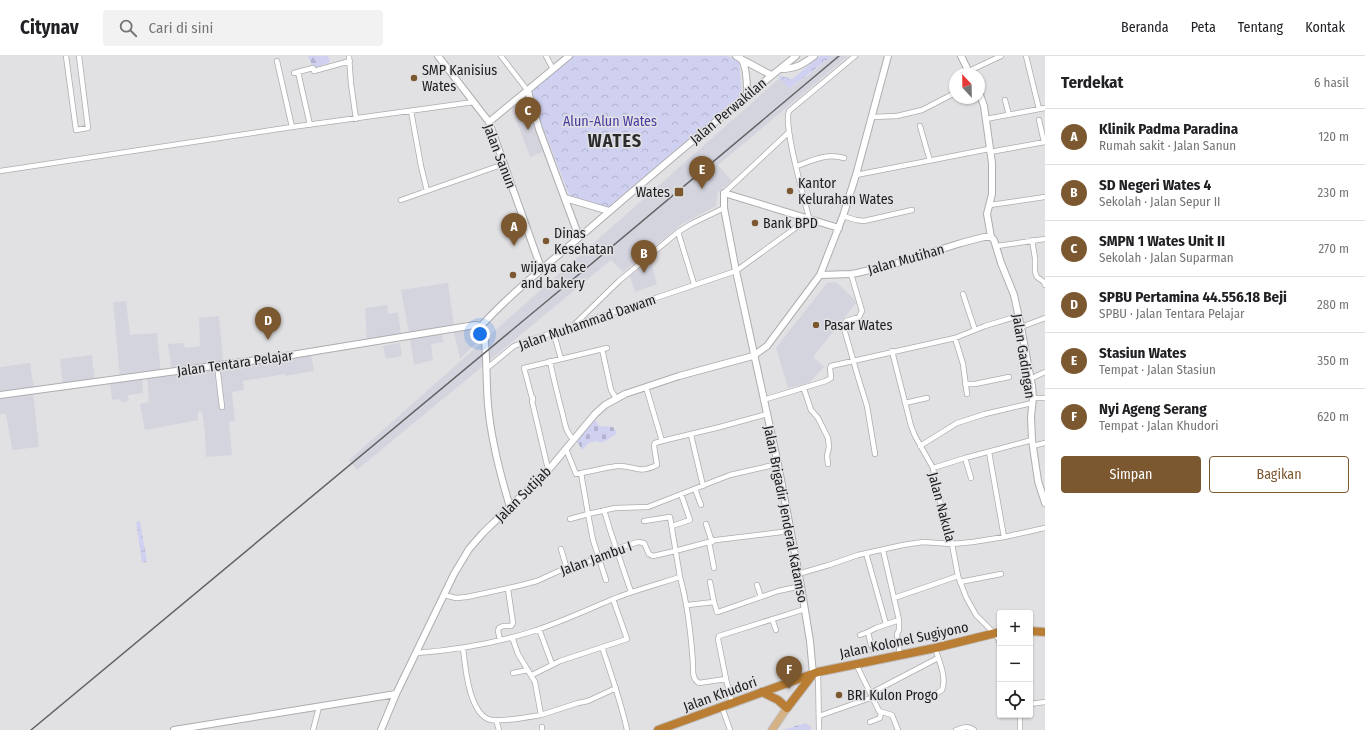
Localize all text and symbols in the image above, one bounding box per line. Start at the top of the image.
search box [103,10,383,46]
text: Citynav [20,16,79,39]
icon: search [117,17,139,39]
text: Cari di sini [149,19,213,37]
text: Beranda [1121,19,1169,36]
text: Peta [1191,19,1216,36]
text: Tentang [1238,19,1283,36]
text: Kontak [1305,19,1345,36]
place label: SMP Kanisius Wates [422,62,497,95]
north arrow [949,68,985,104]
text: Terdekat [1061,72,1123,93]
marker: SMP Kanisius Wates [409,73,419,83]
street label: Jalan Perwakilan [687,75,770,148]
text: 6 hasil [1314,75,1349,90]
pin: C [515,97,541,130]
park label: Alun-Alun Wates [563,113,657,130]
text: Klinik Padma Paradina [1099,120,1238,138]
street label: Jalan Sanun [479,122,520,191]
text: A [1070,129,1078,144]
text: 120 m [1318,129,1349,144]
district label: WATES [588,130,642,152]
text: Rumah sakit · Jalan Sanun [1099,138,1236,153]
pin: E [689,156,715,189]
place label: Kantor Kelurahan Wates [798,175,894,208]
text: SD Negeri Wates 4 [1099,176,1211,194]
place label: Wates [636,184,670,201]
text: B [1070,185,1078,200]
text: 230 m [1318,185,1349,200]
marker: Wates [673,186,685,198]
marker: Kantor Kelurahan Wates [785,186,795,196]
text: Sekolah · Jalan Sepur II [1099,194,1221,209]
pin: A [501,213,527,246]
place label: Bank BPD [763,215,818,232]
marker: Bank BPD [750,218,760,228]
place label: Dinas Kesehatan [554,225,614,258]
text: SMPN 1 Wates Unit II [1099,232,1225,250]
marker: Dinas Kesehatan [541,236,551,246]
pin: B [631,240,657,273]
street label: Jalan Mutihan [866,240,946,278]
text: C [1071,241,1077,256]
text: 270 m [1318,241,1349,256]
text: Sekolah · Jalan Suparman [1099,250,1234,265]
place label: wijaya cake and bakery [521,259,586,292]
marker: wijaya cake and bakery [508,270,518,280]
text: SPBU Pertamina 44.556.18 Beji [1099,288,1287,306]
street label: Jalan Muhammad Dawam [516,291,658,354]
text: D [1070,297,1078,312]
text: 280 m [1317,297,1349,312]
text: SPBU · Jalan Tentara Pelajar [1099,306,1245,321]
pin: D [255,307,281,340]
street label: Jalan Gadingan [1008,313,1039,400]
place label: Pasar Wates [824,317,892,334]
marker: Pasar Wates [811,320,821,330]
your location [470,324,490,344]
text: Stasiun Wates [1099,344,1186,362]
street label: Jalan Tentara Pelajar [176,347,294,380]
text: E [1071,353,1077,368]
text: 350 m [1317,353,1349,368]
text: Tempat · Jalan Stasiun [1099,362,1216,377]
text: Nyi Ageng Serang [1099,400,1207,418]
text: F [1071,409,1077,424]
text: 620 m [1317,409,1349,424]
text: Tempat · Jalan Khudori [1099,418,1219,433]
street label: Jalan Brigadir Jenderal Katamso [760,424,811,604]
button: Simpan [1061,456,1201,493]
button: Bagikan [1209,456,1349,493]
street label: Jalan Sutijab [492,463,555,526]
street label: Jalan Nakula [924,470,959,544]
street label: Jalan Jambu I [558,538,634,579]
map controls [997,610,1033,718]
button: + [997,610,1033,646]
street label: Jalan Kolonel Sugiyono [838,619,970,662]
button: − [997,646,1033,682]
pin: F [776,656,802,689]
street label: Jalan Khudori [681,673,759,716]
button: locate [997,682,1033,718]
place label: BRI Kulon Progo [847,687,938,704]
marker: BRI Kulon Progo [834,690,844,700]

